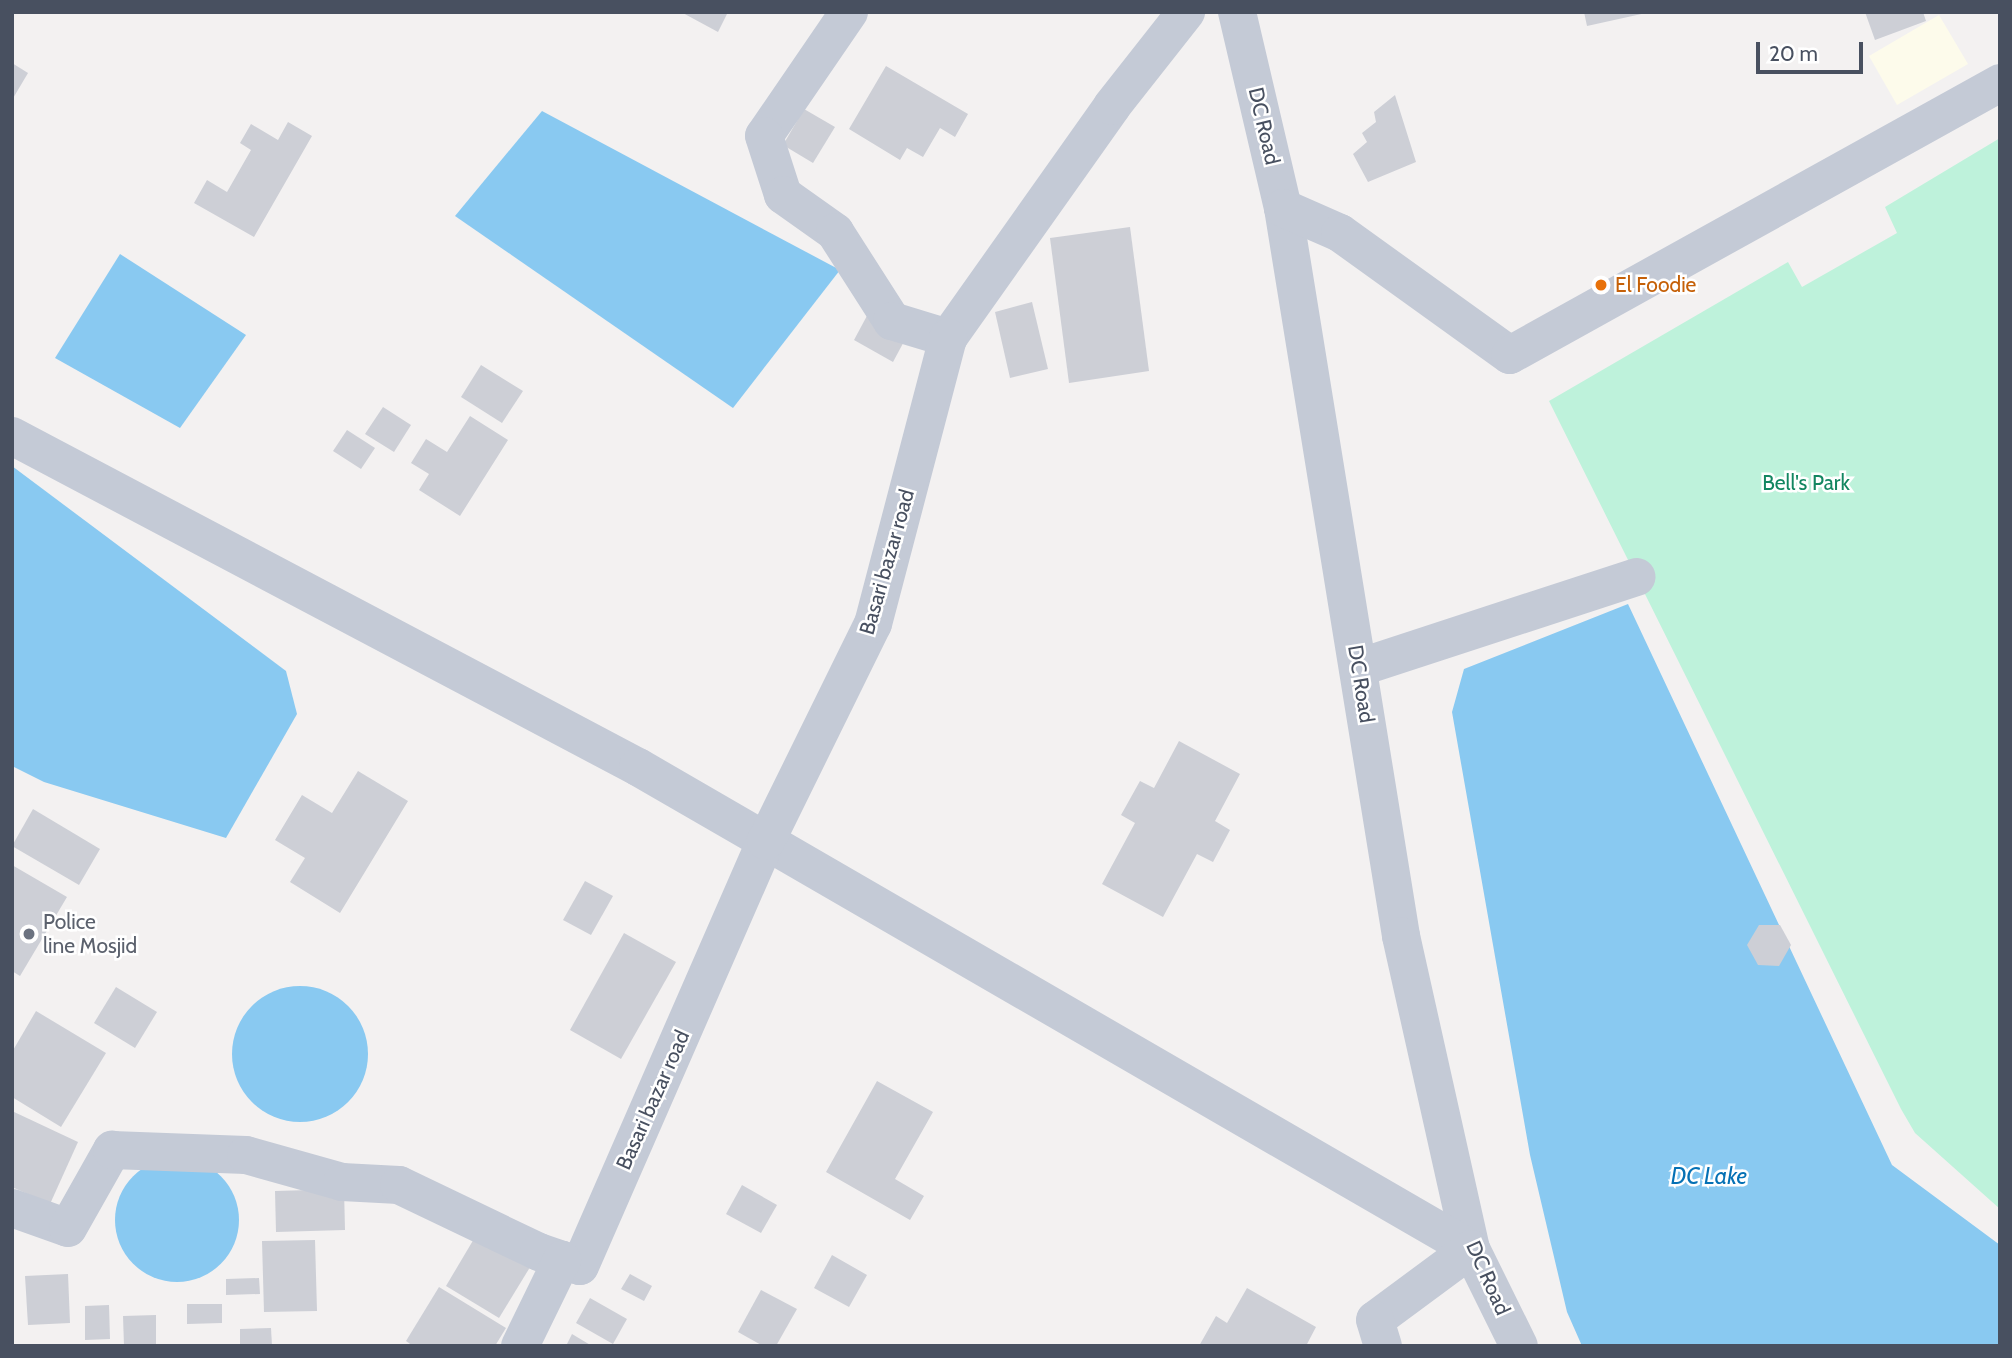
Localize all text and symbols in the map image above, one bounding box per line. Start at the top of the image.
scale bar [1760,28,1867,72]
text: 20 m [1769,41,1818,66]
street label: DC Road [1243,85,1285,167]
place label: El Foodie [1615,272,1696,298]
marker: El Foodie [1593,277,1609,293]
park label: Bell's Park [1762,470,1850,496]
street label: Basari bazar road [854,486,920,638]
street label: DC Road [1342,643,1380,725]
place label: Police line Mosjid [43,909,137,959]
marker: Police line Mosjid [21,926,37,942]
street label: Basari bazar road [611,1026,695,1174]
water label: DC Lake [1671,1162,1747,1190]
street label: DC Road [1461,1237,1515,1319]

